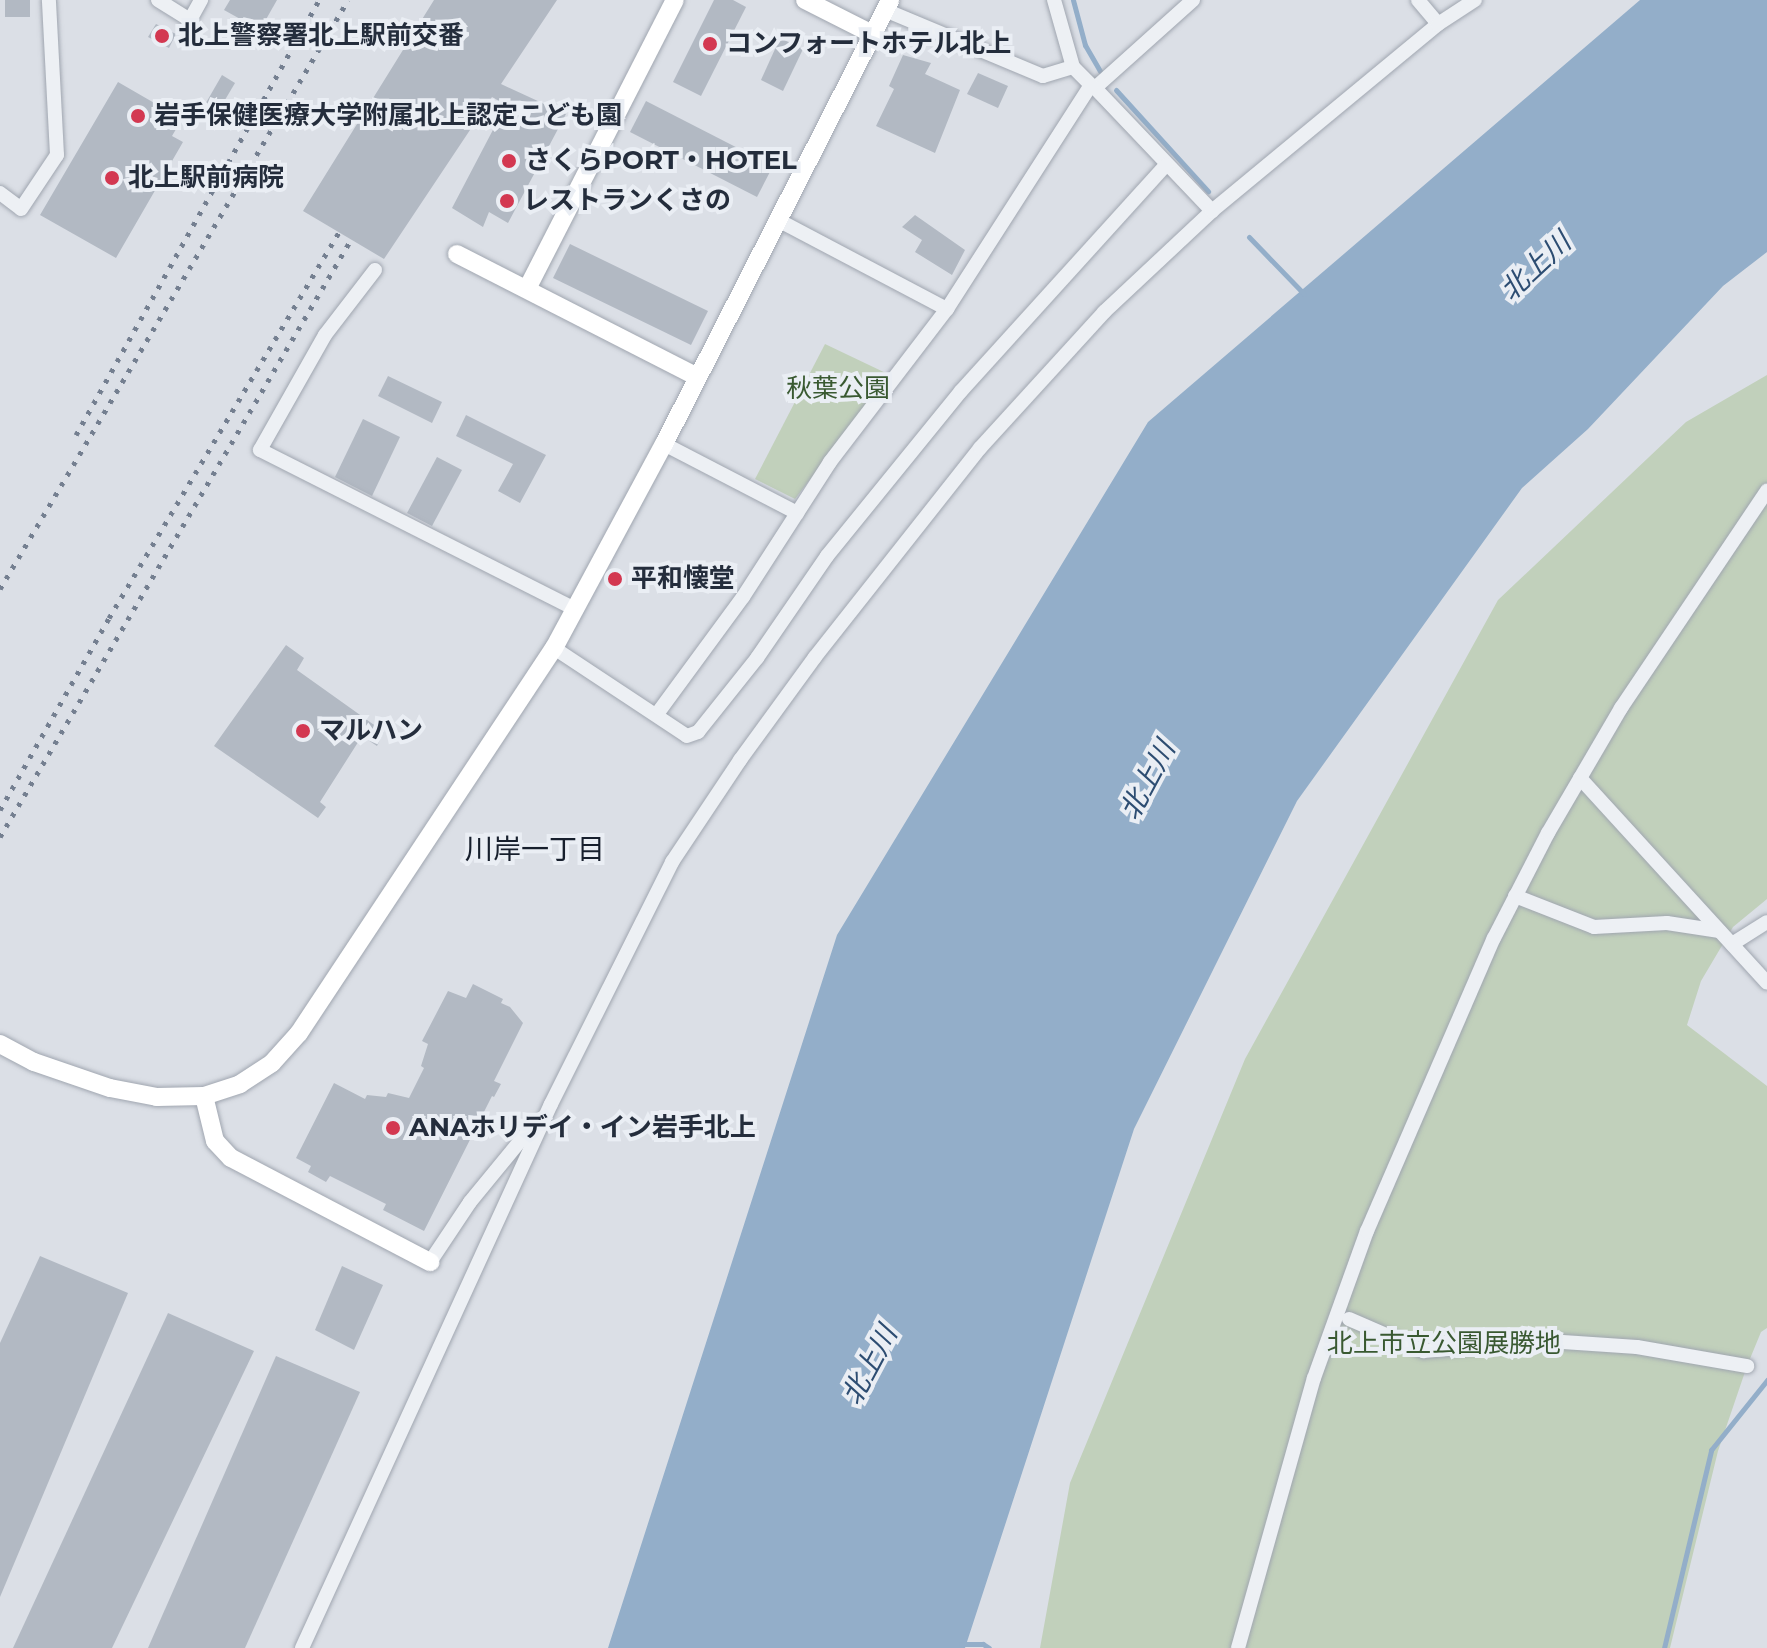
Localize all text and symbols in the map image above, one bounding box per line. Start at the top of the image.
place label: 北上警察署北上駅前交番 [178,20,464,52]
marker: 北上警察署北上駅前交番 [153,27,171,45]
place label: コンフォートホテル北上 [726,28,1012,60]
marker: コンフォートホテル北上 [701,35,719,53]
place label: 岩手保健医療大学附属北上認定こども園 [154,100,622,132]
marker: 岩手保健医療大学附属北上認定こども園 [129,107,147,125]
place label: さくらPORT・HOTEL [525,145,797,177]
marker: さくらPORT・HOTEL [500,152,518,170]
place label: 北上駅前病院 [128,162,284,194]
marker: 北上駅前病院 [103,169,121,187]
place label: レストランくさの [523,185,731,217]
marker: レストランくさの [498,192,516,210]
water label: 北上川 [1493,225,1577,307]
park label: 秋葉公園 [786,373,890,405]
place label: 平和懐堂 [631,563,735,595]
marker: 平和懐堂 [606,570,624,588]
place label: マルハン [319,715,423,747]
marker: マルハン [294,722,312,740]
water label: 北上川 [1112,735,1182,825]
district label: 川岸一丁目 [465,832,605,866]
place label: ANAホリデイ・イン岩手北上 [409,1112,756,1144]
marker: ANAホリデイ・イン岩手北上 [384,1119,402,1137]
water label: 北上川 [834,1320,904,1410]
park label: 北上市立公園展勝地 [1327,1328,1561,1360]

